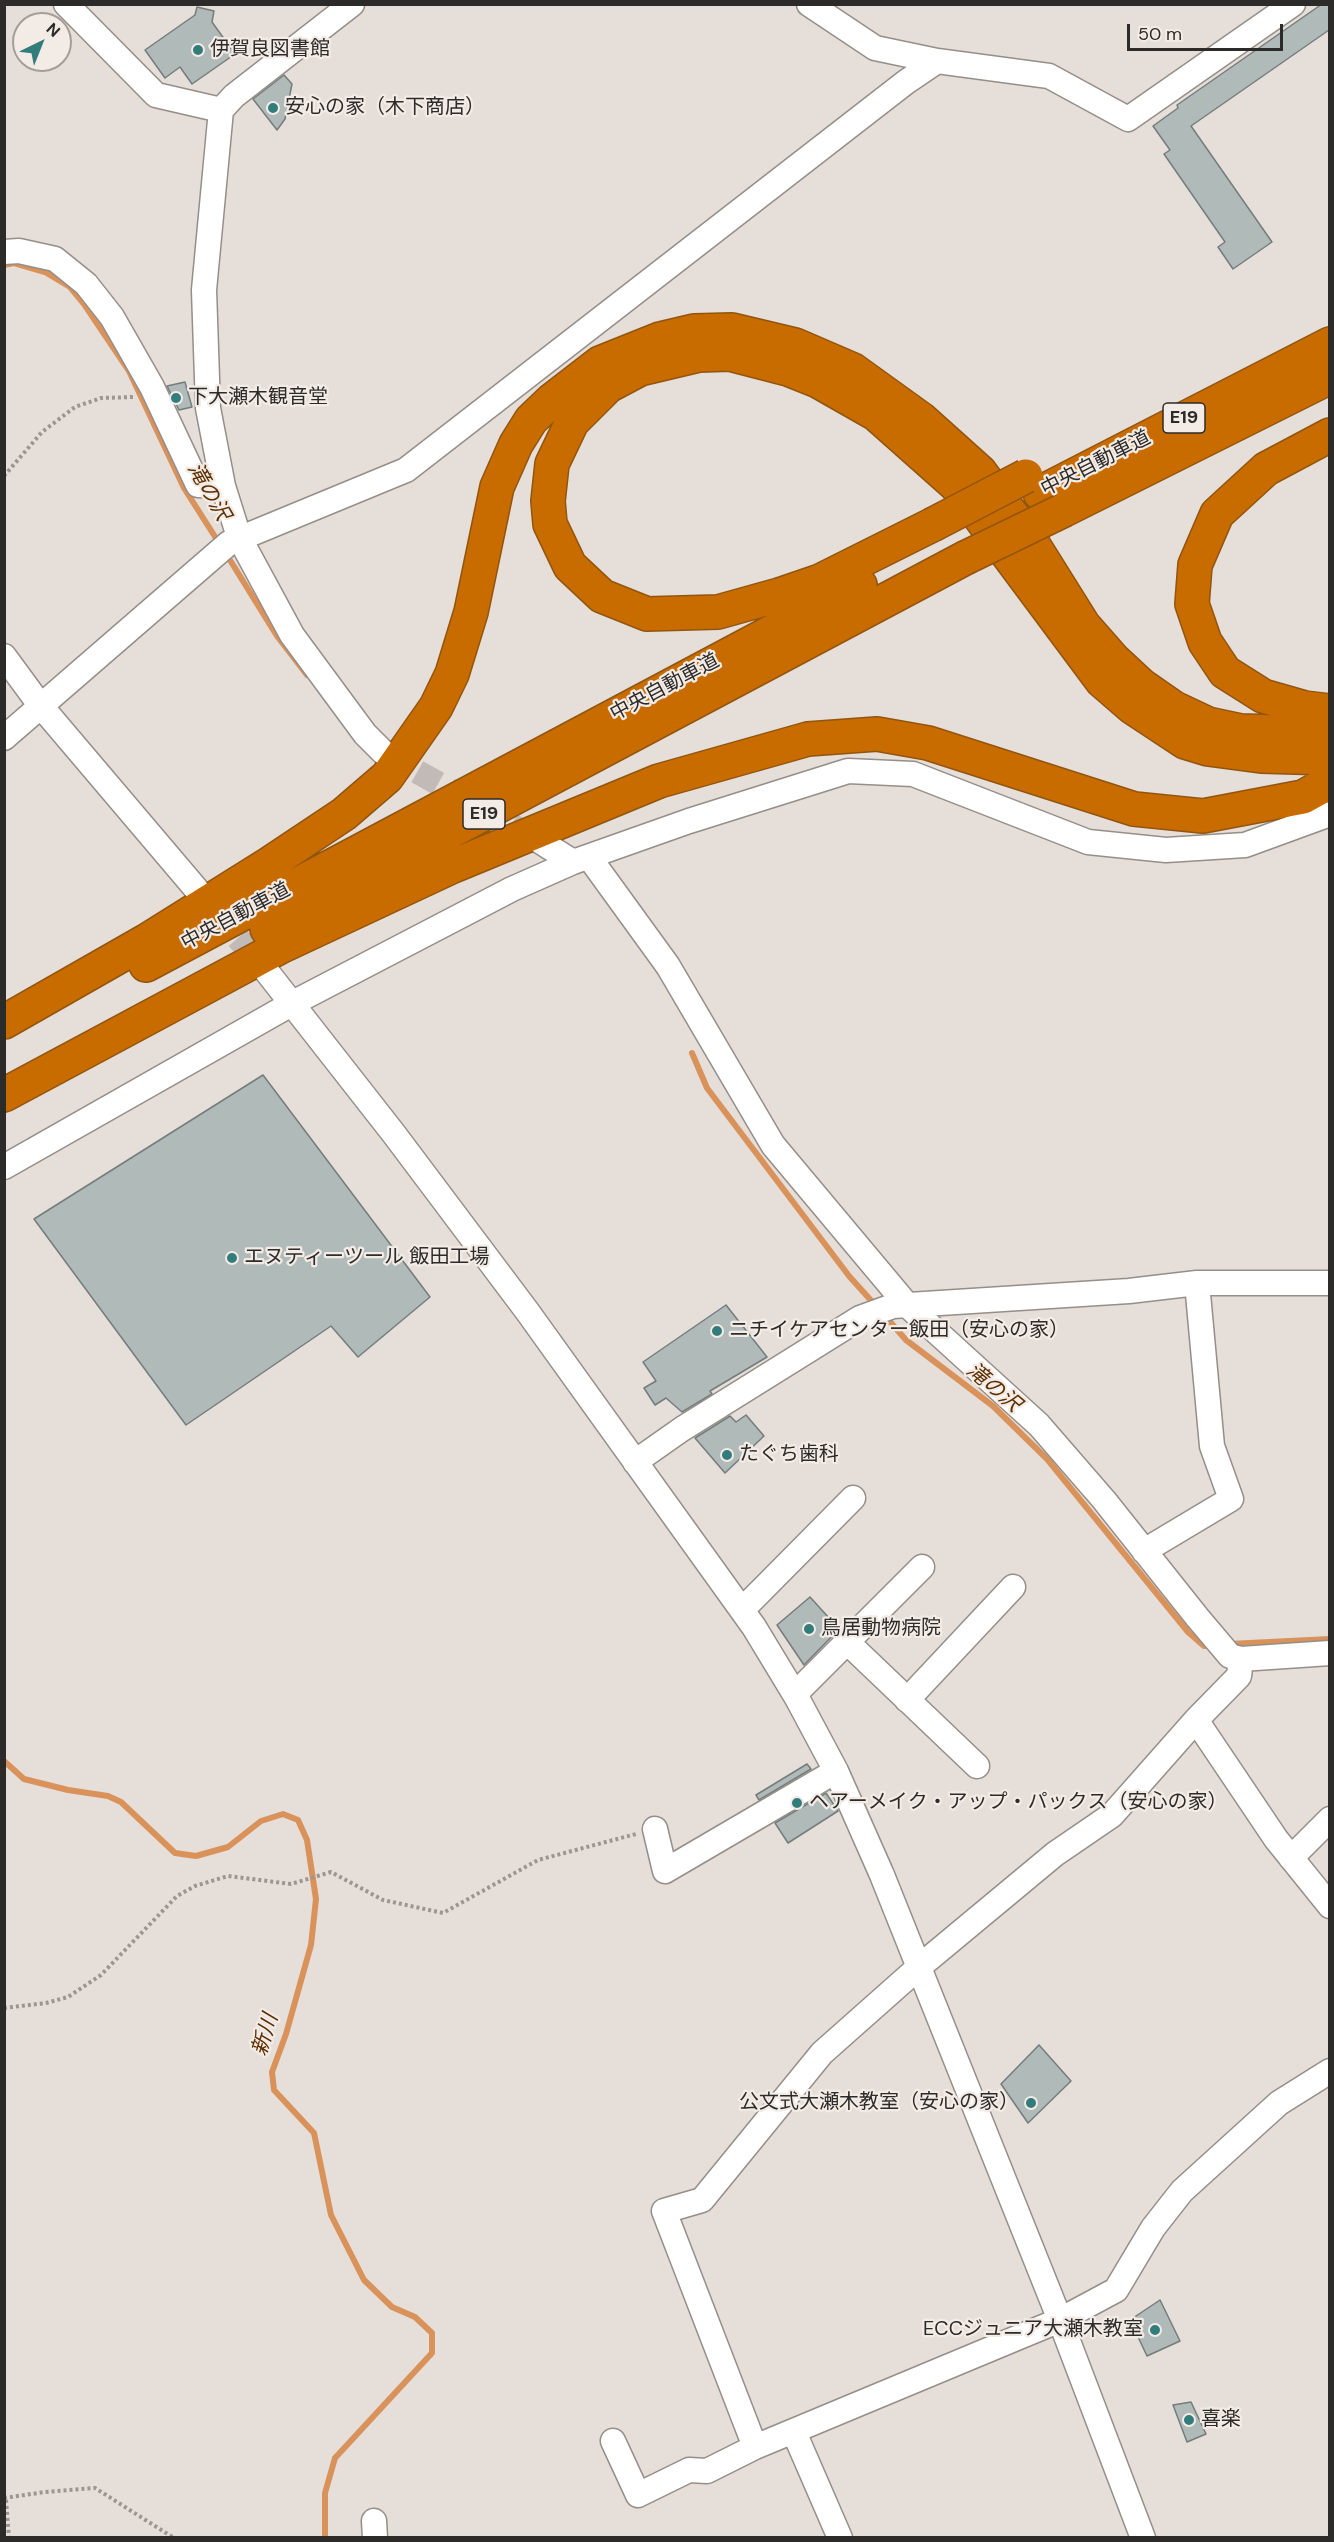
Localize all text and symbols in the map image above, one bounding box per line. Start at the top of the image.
north arrow [12,12,72,72]
scale bar [1130,12,1286,50]
text: N [42,18,65,42]
text: 50 m [1138,22,1182,46]
place label: 伊賀良図書館 [210,38,330,62]
marker: 伊賀良図書館 [191,43,205,57]
place label: 安心の家（木下商店） [285,96,485,120]
marker: 安心の家（木下商店） [266,101,280,115]
place label: 下大瀬木観音堂 [188,386,328,410]
marker: 下大瀬木観音堂 [169,391,183,405]
road number: E19 [1163,403,1205,433]
street label: 中央自動車道 [1037,426,1155,502]
water label: 滝の沢 [181,458,235,526]
street label: 中央自動車道 [606,649,724,727]
road number: E19 [463,799,505,829]
street label: 中央自動車道 [177,878,295,956]
place label: エヌティーツール 飯田工場 [244,1246,489,1270]
marker: エヌティーツール 飯田工場 [225,1251,239,1265]
place label: ニチイケアセンター飯田（安心の家） [729,1319,1069,1343]
marker: ニチイケアセンター飯田（安心の家） [710,1324,724,1338]
water label: 滝の沢 [961,1358,1025,1418]
place label: たぐち歯科 [739,1443,839,1467]
marker: たぐち歯科 [720,1448,734,1462]
place label: 鳥居動物病院 [821,1617,941,1641]
marker: 鳥居動物病院 [802,1622,816,1636]
place label: ヘアーメイク・アップ・パックス（安心の家） [809,1791,1227,1815]
marker: ヘアーメイク・アップ・パックス（安心の家） [790,1796,804,1810]
water label: 新川 [248,2011,284,2059]
place label: 公文式大瀬木教室（安心の家） [739,2091,1019,2115]
marker: 公文式大瀬木教室（安心の家） [1024,2096,1038,2110]
place label: ECCジュニア大瀬木教室 [923,2318,1143,2342]
marker: ECCジュニア大瀬木教室 [1148,2323,1162,2337]
place label: 喜楽 [1201,2408,1241,2432]
marker: 喜楽 [1182,2413,1196,2427]

